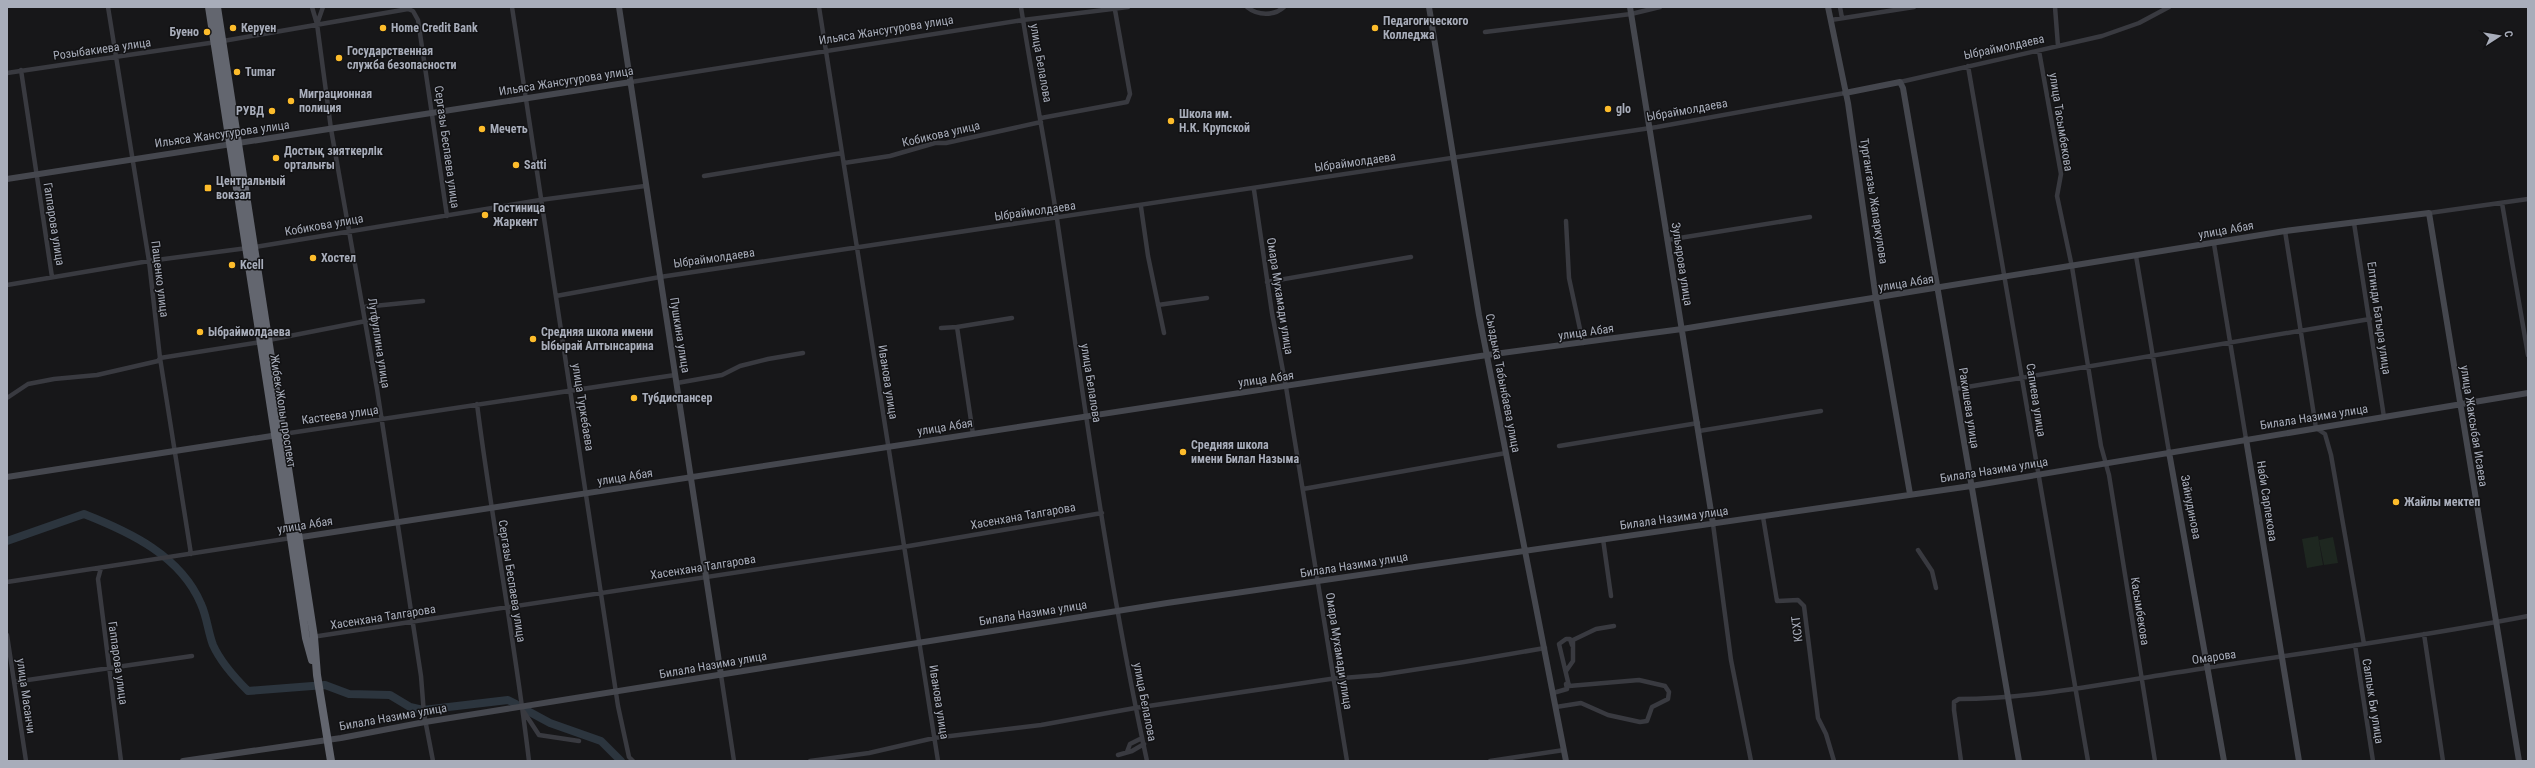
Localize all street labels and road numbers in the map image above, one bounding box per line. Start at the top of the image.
street label: Ильяса Жансугурова улица [818,12,955,48]
street label: улица Белалова [1027,22,1055,104]
street label: Ыбраймолдаева [1962,32,2046,62]
street label: Розыбакиева улица [52,35,152,63]
street label: Ильяса Жансугурова улица [498,63,635,99]
street label: улица Тасымбекова [2046,72,2076,172]
street label: Сергазы Беспаева улица [431,85,463,209]
street label: Ыбраймолдаева [1645,96,1729,124]
street label: Ильяса Жансугурова улица [154,118,291,150]
street label: Кобикова улица [901,118,982,150]
street label: Тургангазы Жапаркулова [1857,137,1891,265]
street label: Ыбраймолдаева [1313,149,1397,175]
street label: Гаппарова улица [41,181,68,267]
street label: Ыбраймолдаева [993,198,1077,224]
street label: Кобикова улица [284,211,365,239]
street label: улица Абая [2197,218,2255,242]
street label: Зульярова улица [1669,221,1696,307]
street label: Омара Мухамади улица [1264,237,1296,356]
street label: Пащенко улица [148,240,172,318]
street label: Ыбраймолдаева [672,245,756,271]
street label: Елтинди Батыра улица [2364,261,2394,376]
street label: улица Абая [1877,272,1935,294]
street label: Пушкина улица [667,296,693,374]
street label: Лутфуллина улица [365,297,393,389]
street label: Сыздыка Табынбаева улица [1483,312,1523,454]
street label: улица Абая [1557,321,1615,343]
street label: улица Белалова [1078,342,1104,424]
street label: Иванова улица [875,344,901,420]
street label: Жибек Жолы проспект [267,354,299,468]
street label: улица Туркебаева [569,362,597,452]
street label: Сапиева улица [2023,362,2049,438]
street label: улица Жаксыбая Исаева [2457,364,2491,488]
street label: Ракишева улица [1956,366,1982,450]
street label: улица Абая [1237,368,1295,390]
street label: Билала Назима улица [2259,402,2369,432]
street label: Кастеева улица [301,403,380,427]
street label: улица Абая [916,416,974,438]
street label: Билала Назима улица [1939,455,2049,485]
street label: Наби Сарпекова [2254,460,2280,543]
street label: улица Абая [596,466,654,488]
street label: Зайнудинова [2178,474,2204,541]
street label: Хасенхана Талгарова [969,500,1077,532]
street label: Билала Назима улица [1619,503,1729,533]
street label: улица Абая [276,514,334,536]
street label: Сергазы Беспаева улица [495,519,529,643]
street label: Билала Назима улица [1299,550,1409,580]
street label: Хасенхана Талгарова [649,552,757,582]
street label: Касымбекова [2128,576,2152,646]
street label: Омара Мухамади улица [1323,592,1355,711]
street label: Билала Назима улица [978,598,1088,628]
street label: Хасенхана Талгарова [329,602,437,632]
street label: КСХТ [1788,615,1806,643]
street label: Гаппарова улица [105,621,131,706]
street label: Омарова [2191,647,2237,667]
street label: Билала Назима улица [658,649,768,681]
street label: улица Масанчи [14,657,38,735]
street label: Салпык Би улица [2359,657,2387,745]
street label: улица Белалова [1131,661,1160,743]
street label: Иванова улица [926,664,952,740]
street label: Билала Назима улица [338,701,448,733]

